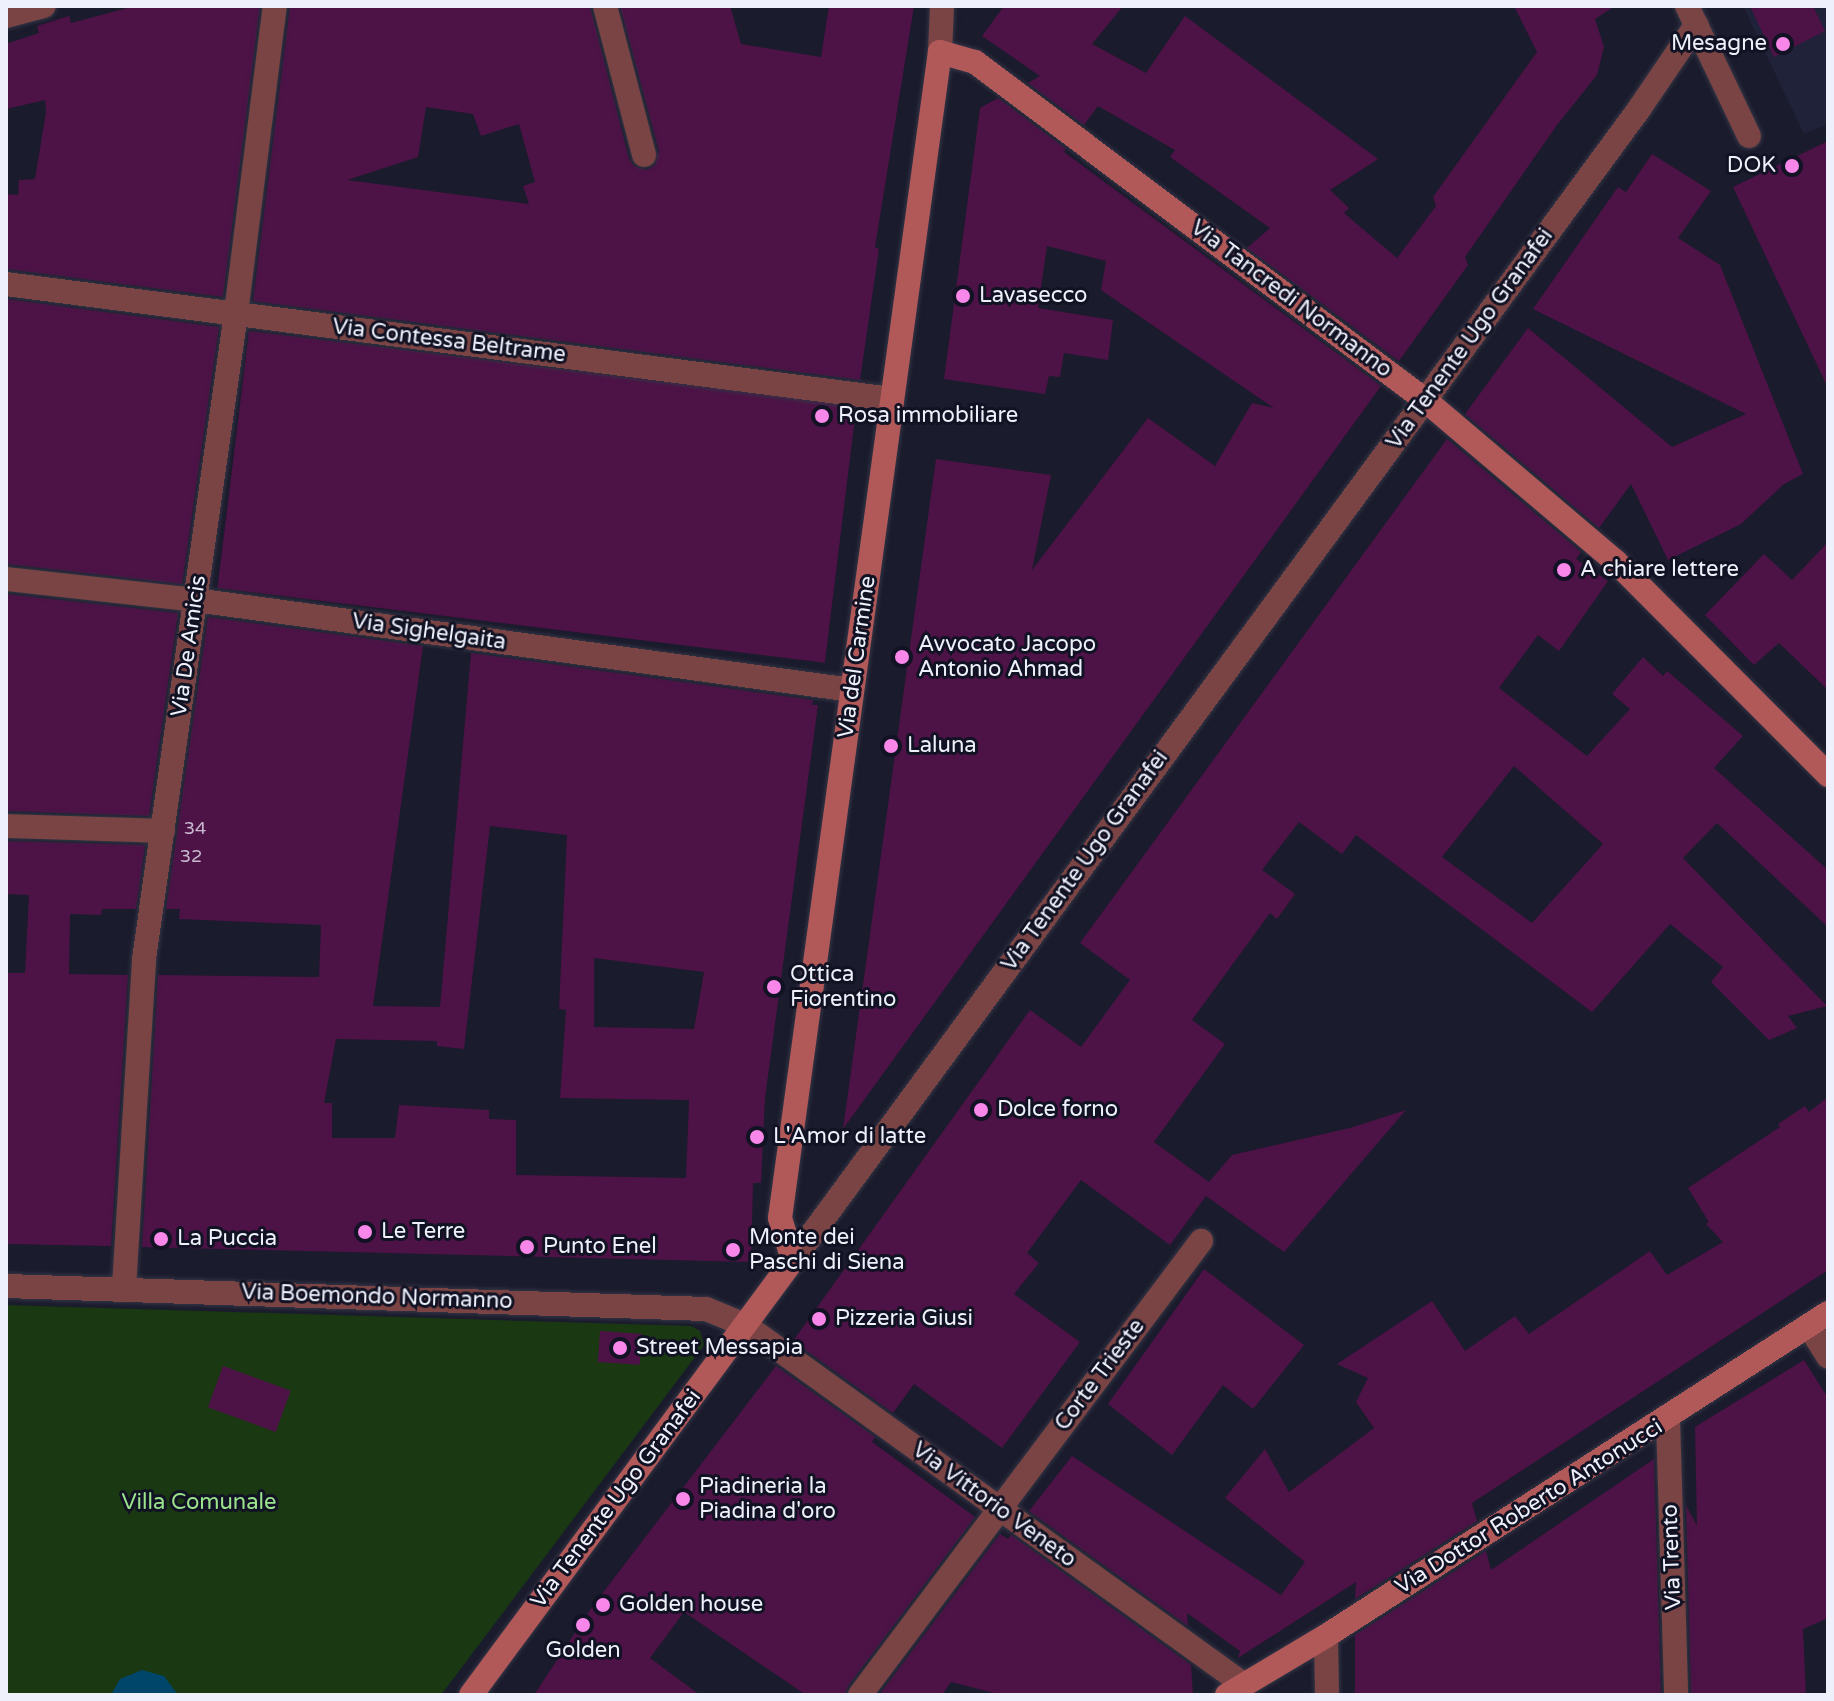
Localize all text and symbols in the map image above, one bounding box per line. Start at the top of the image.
place label: Mesagne [1671,31,1767,57]
marker: Mesagne [1774,35,1792,53]
place label: DOK [1727,153,1776,179]
marker: DOK [1783,157,1801,175]
street label: Via Tancredi Normanno [1185,215,1397,383]
street label: Via Tenente Ugo Granafei [1381,224,1559,454]
place label: Lavasecco [979,283,1087,309]
marker: Lavasecco [954,287,972,305]
street label: Via Contessa Beltrame [331,314,567,368]
place label: Rosa immobiliare [838,403,1018,429]
marker: Rosa immobiliare [813,407,831,425]
place label: A chiare lettere [1580,557,1739,583]
marker: A chiare lettere [1555,561,1573,579]
street label: Via De Amicis [166,574,212,718]
street label: Via del Carmine [833,574,881,740]
street label: Via Sighelgaita [350,608,508,656]
place label: Avvocato Jacopo Antonio Ahmad [918,631,1096,682]
marker: Avvocato Jacopo Antonio Ahmad [893,648,911,666]
place label: Laluna [907,733,977,759]
marker: Laluna [882,737,900,755]
street label: Via Tenente Ugo Granafei [996,746,1174,976]
house number: 34 [184,817,206,839]
house number: 32 [180,845,202,867]
place label: Ottica Fiorentino [790,961,896,1012]
marker: Ottica Fiorentino [765,978,783,996]
place label: Dolce forno [997,1097,1118,1123]
marker: Dolce forno [972,1101,990,1119]
place label: L'Amor di latte [773,1124,926,1150]
marker: L'Amor di latte [748,1128,766,1146]
place label: Le Terre [381,1219,465,1245]
marker: Le Terre [356,1223,374,1241]
place label: Monte dei Paschi di Siena [749,1224,905,1276]
place label: La Puccia [177,1226,277,1252]
marker: La Puccia [152,1230,170,1248]
place label: Punto Enel [543,1234,657,1260]
marker: Punto Enel [518,1238,536,1256]
marker: Monte dei Paschi di Siena [724,1241,742,1259]
street label: Via Boemondo Normanno [241,1279,513,1315]
place label: Pizzeria Giusi [835,1306,973,1332]
marker: Pizzeria Giusi [810,1310,828,1328]
street label: Corte Trieste [1050,1314,1150,1436]
place label: Street Messapia [636,1335,803,1361]
marker: Street Messapia [611,1339,629,1357]
street label: Via Tenente Ugo Granafei [525,1385,707,1613]
street label: Via Dottor Roberto Antonucci [1391,1414,1667,1600]
street label: Via Vittorio Veneto [907,1437,1081,1573]
place label: Piadineria la Piadina d'oro [699,1473,836,1524]
park label: Villa Comunale [121,1490,277,1516]
marker: Piadineria la Piadina d'oro [674,1490,692,1508]
street label: Via Trento [1657,1504,1687,1610]
place label: Golden house [619,1592,763,1618]
marker: Golden house [594,1596,612,1614]
marker: Golden [574,1616,592,1634]
place label: Golden [545,1638,621,1664]

